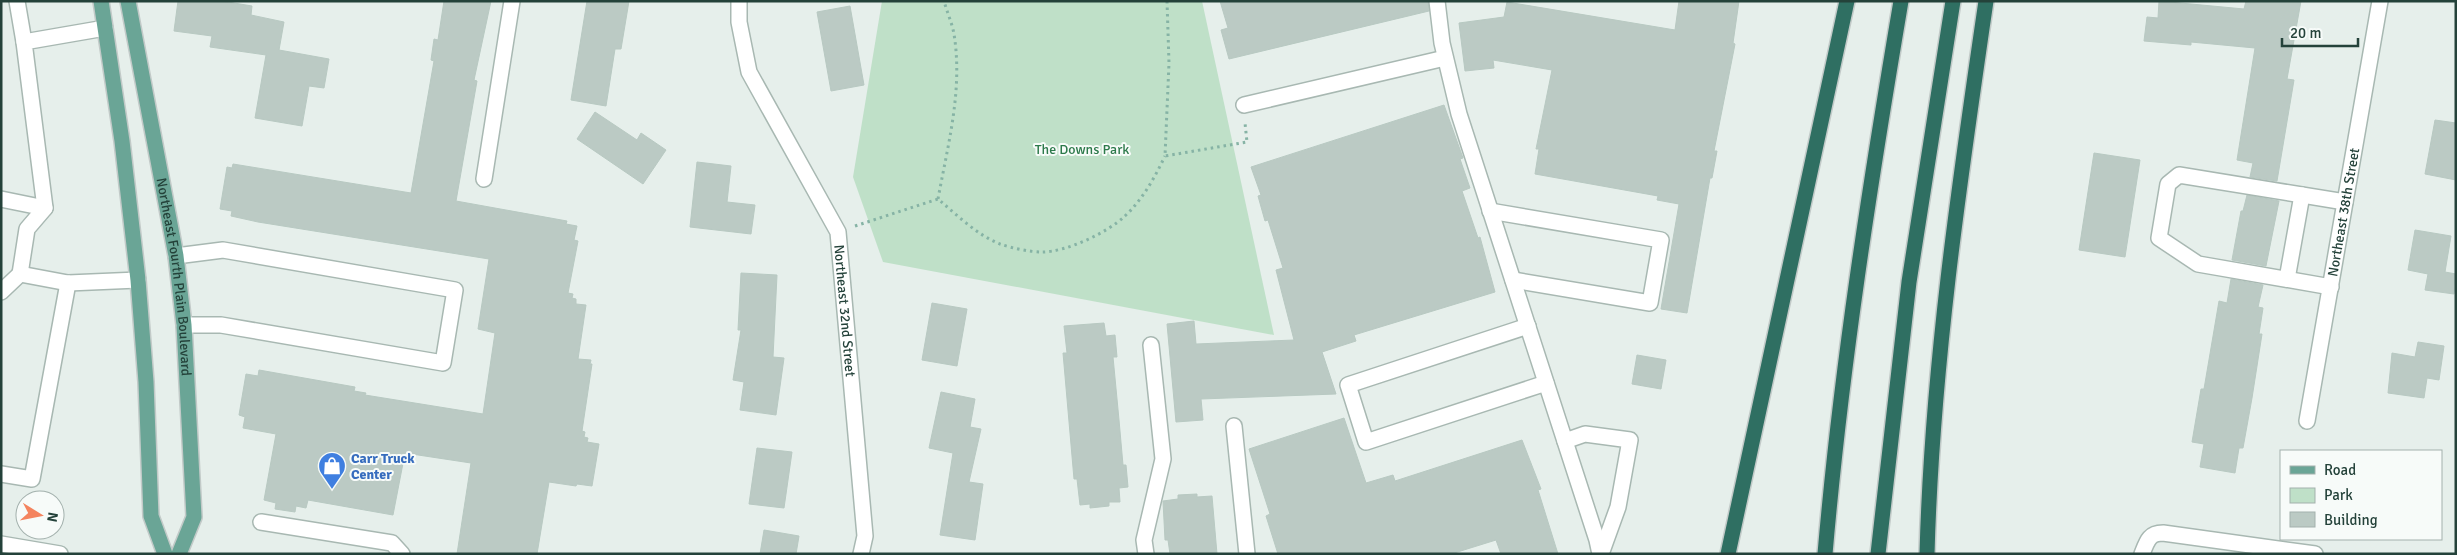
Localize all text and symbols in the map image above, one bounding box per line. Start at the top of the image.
scale bar [2282,15,2358,47]
text: 20 m [2290,24,2321,42]
park label: The Downs Park [1035,141,1129,158]
street label: Northeast 38th Street [2324,146,2363,278]
street label: Northeast Fourth Plain Boulevard [152,176,195,376]
street label: Northeast 32nd Street [830,244,859,378]
place label: Carr Truck Center [351,450,415,483]
legend [2280,450,2442,540]
shop icon: Carr Truck Center [317,451,347,490]
text: Road [2324,461,2356,479]
text: Park [2324,486,2353,504]
north arrow [15,490,65,540]
text: N [43,511,62,523]
text: Building [2324,511,2378,529]

